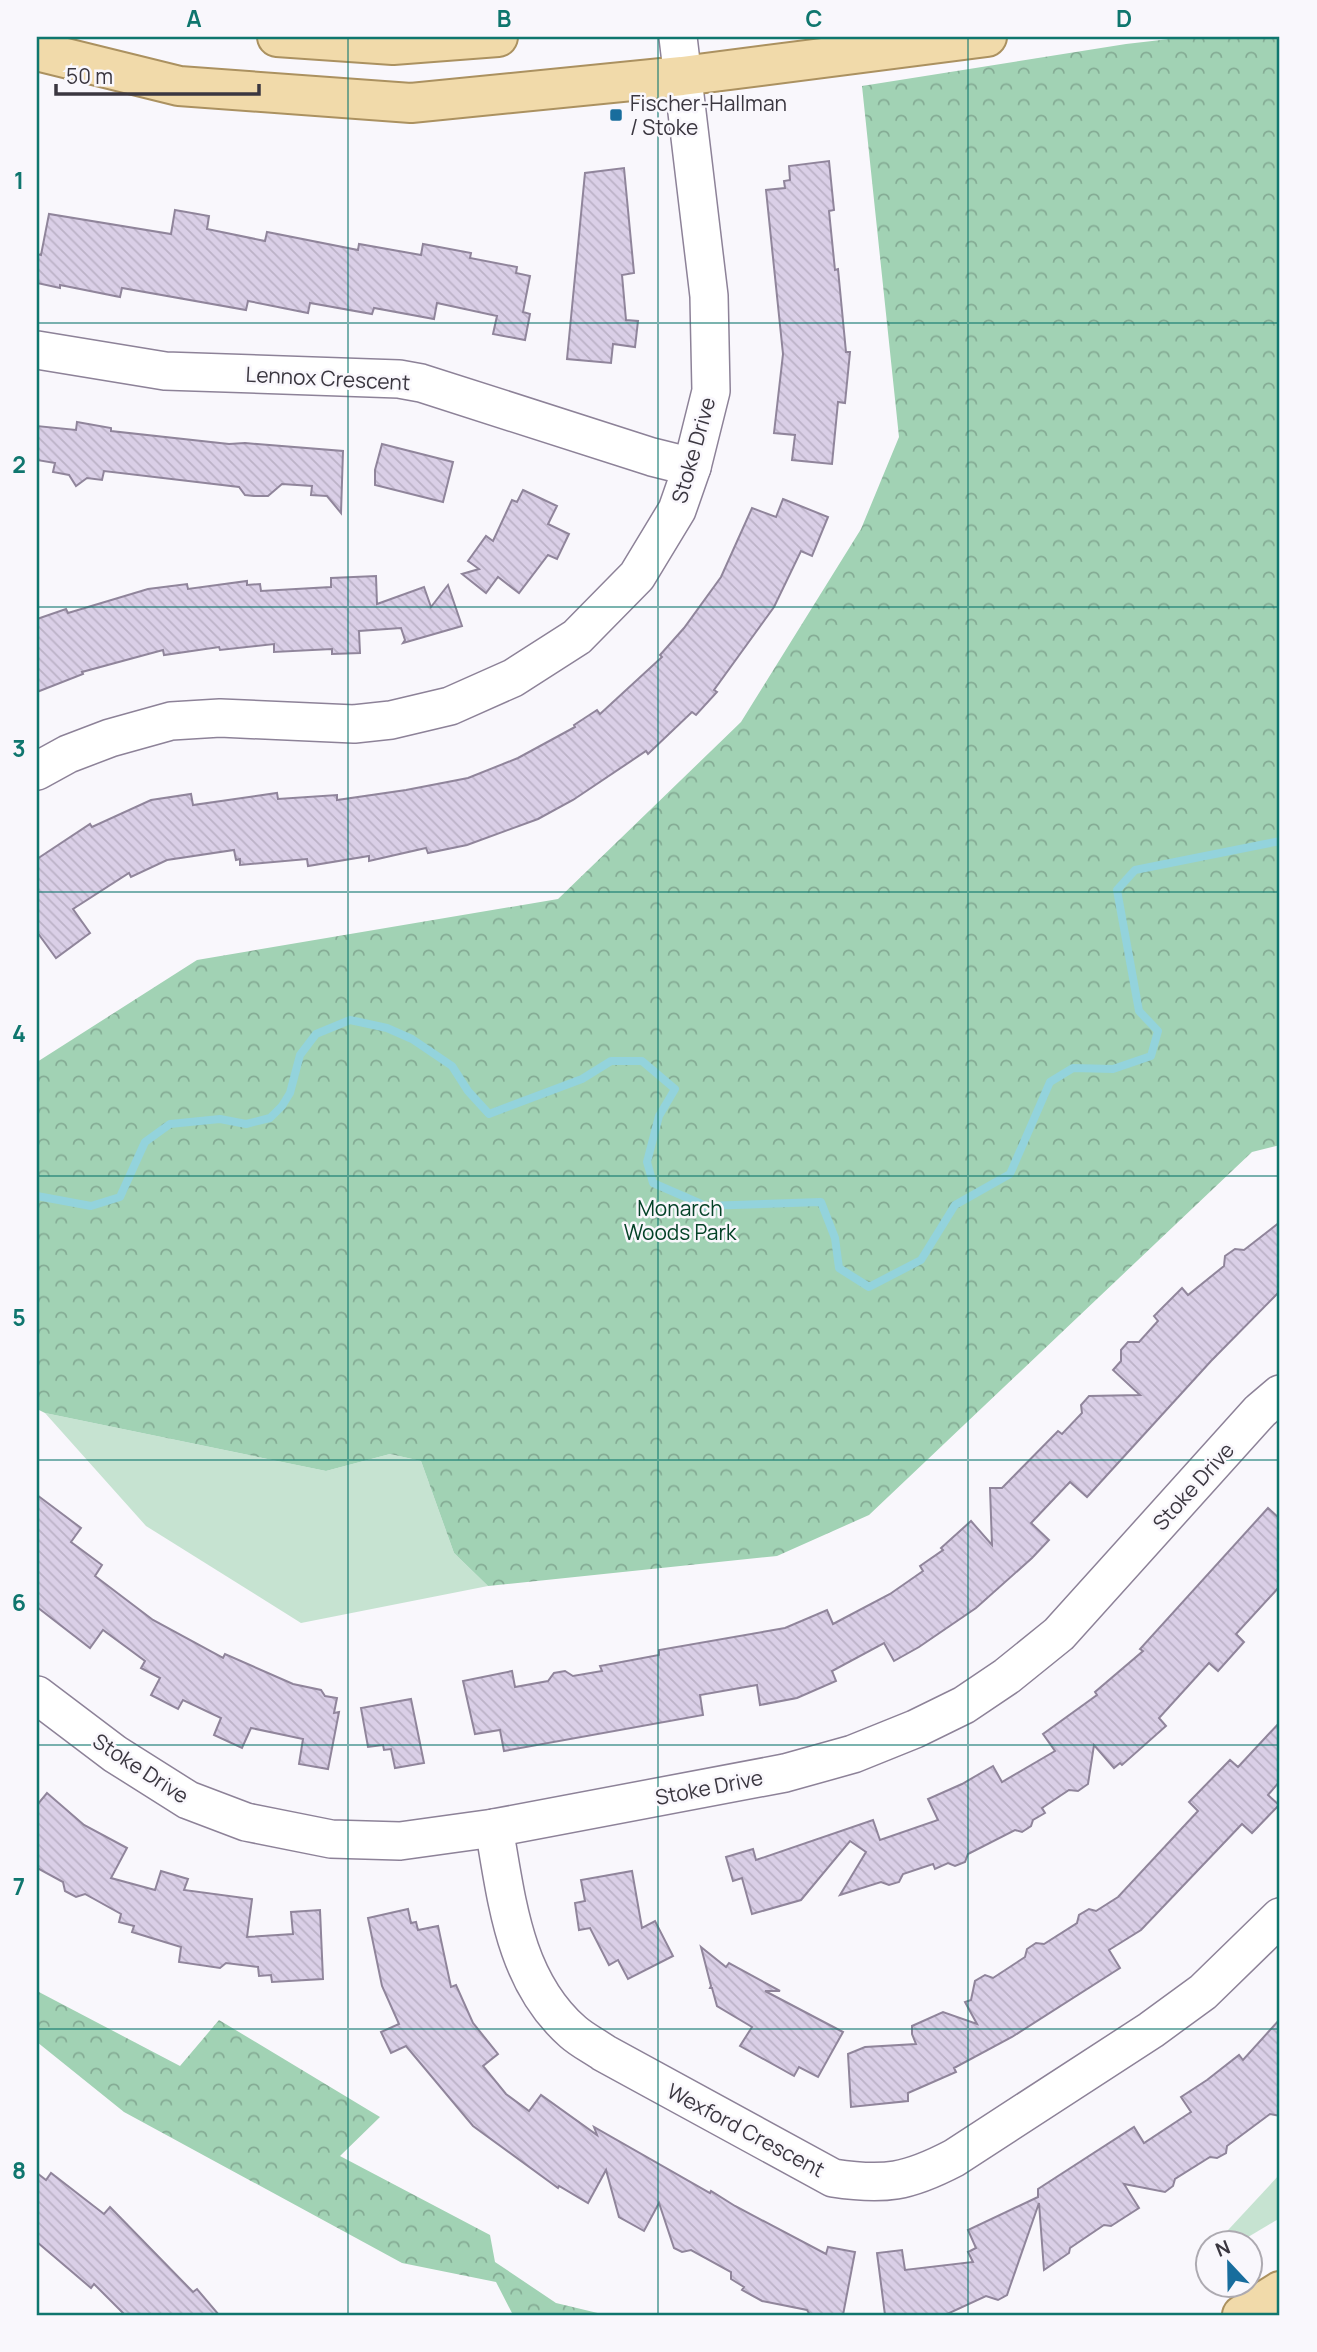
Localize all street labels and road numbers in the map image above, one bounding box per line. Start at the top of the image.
street label: Lennox Crescent [245,360,411,396]
street label: Stoke Drive [665,394,721,506]
street label: Stoke Drive [1146,1436,1240,1536]
street label: Stoke Drive [88,1727,194,1809]
street label: Stoke Drive [653,1763,765,1811]
street label: Wexford Crescent [662,2077,830,2183]

